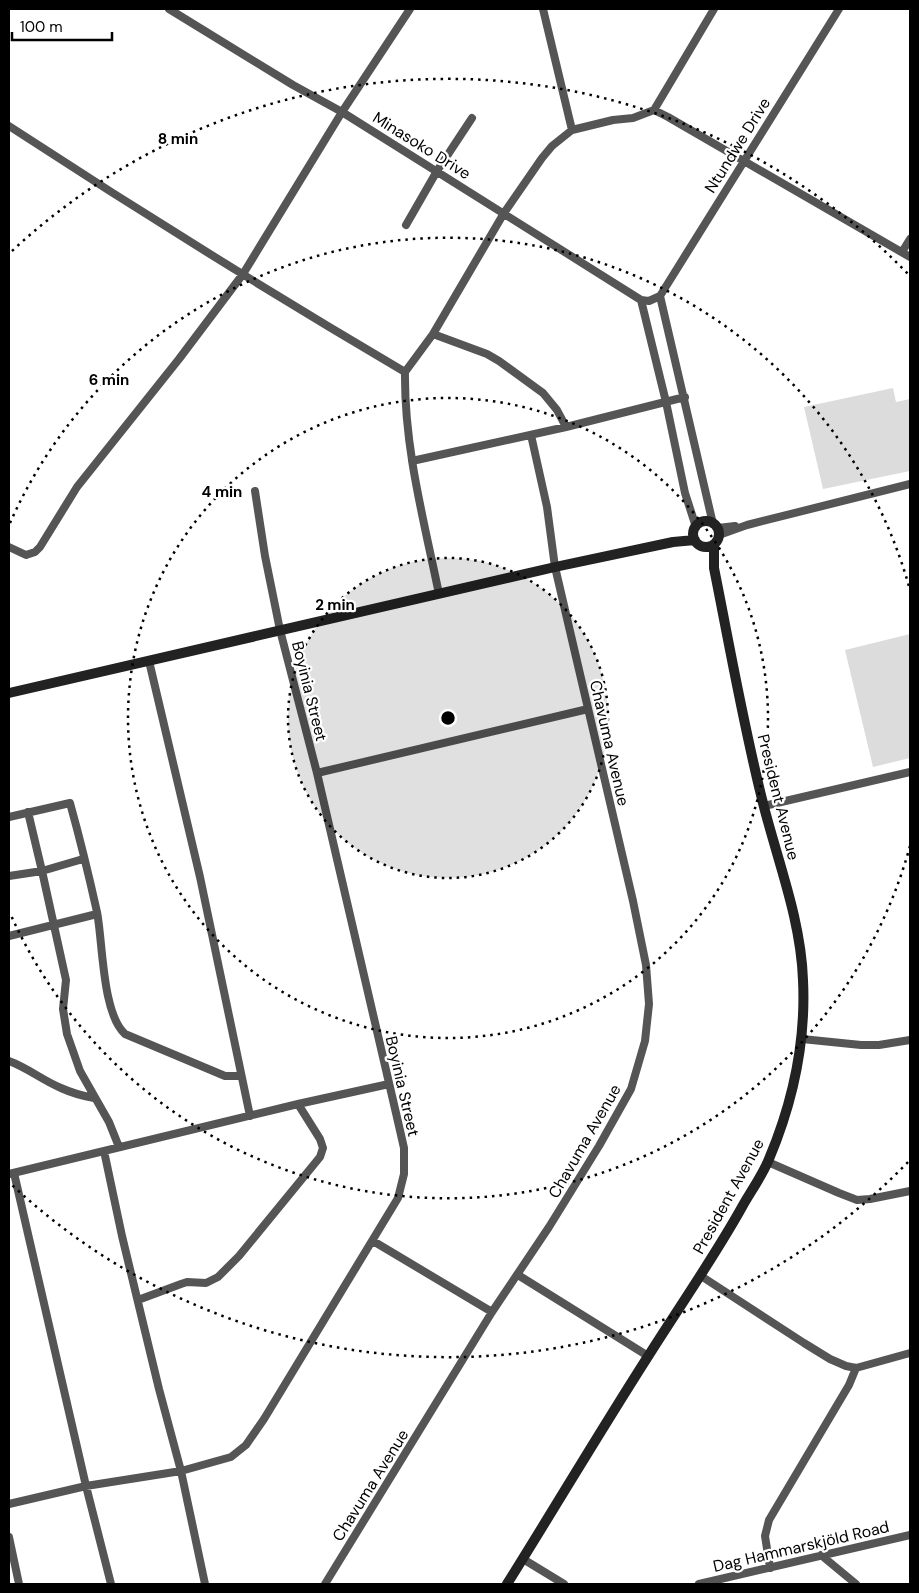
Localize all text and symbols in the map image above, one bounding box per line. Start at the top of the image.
scale bar [12,10,112,42]
text: 100 m [20,17,63,37]
street label: Ntundwe Drive [700,94,775,197]
street label: Minasoko Drive [369,107,475,184]
text: 8 min [158,129,198,149]
text: 6 min [89,370,129,390]
text: 4 min [202,482,242,502]
text: 2 min [315,595,355,615]
street label: Boyinia Street [287,639,332,743]
street label: Chavuma Avenue [585,678,634,808]
centre of rings [439,709,457,727]
street label: President Avenue [753,732,804,862]
street label: Boyinia Street [381,1034,424,1138]
street label: Chavuma Avenue [543,1080,626,1202]
street label: President Avenue [688,1135,769,1258]
street label: Chavuma Avenue [328,1425,413,1545]
street label: Dag Hammarskjöld Road [711,1516,891,1577]

